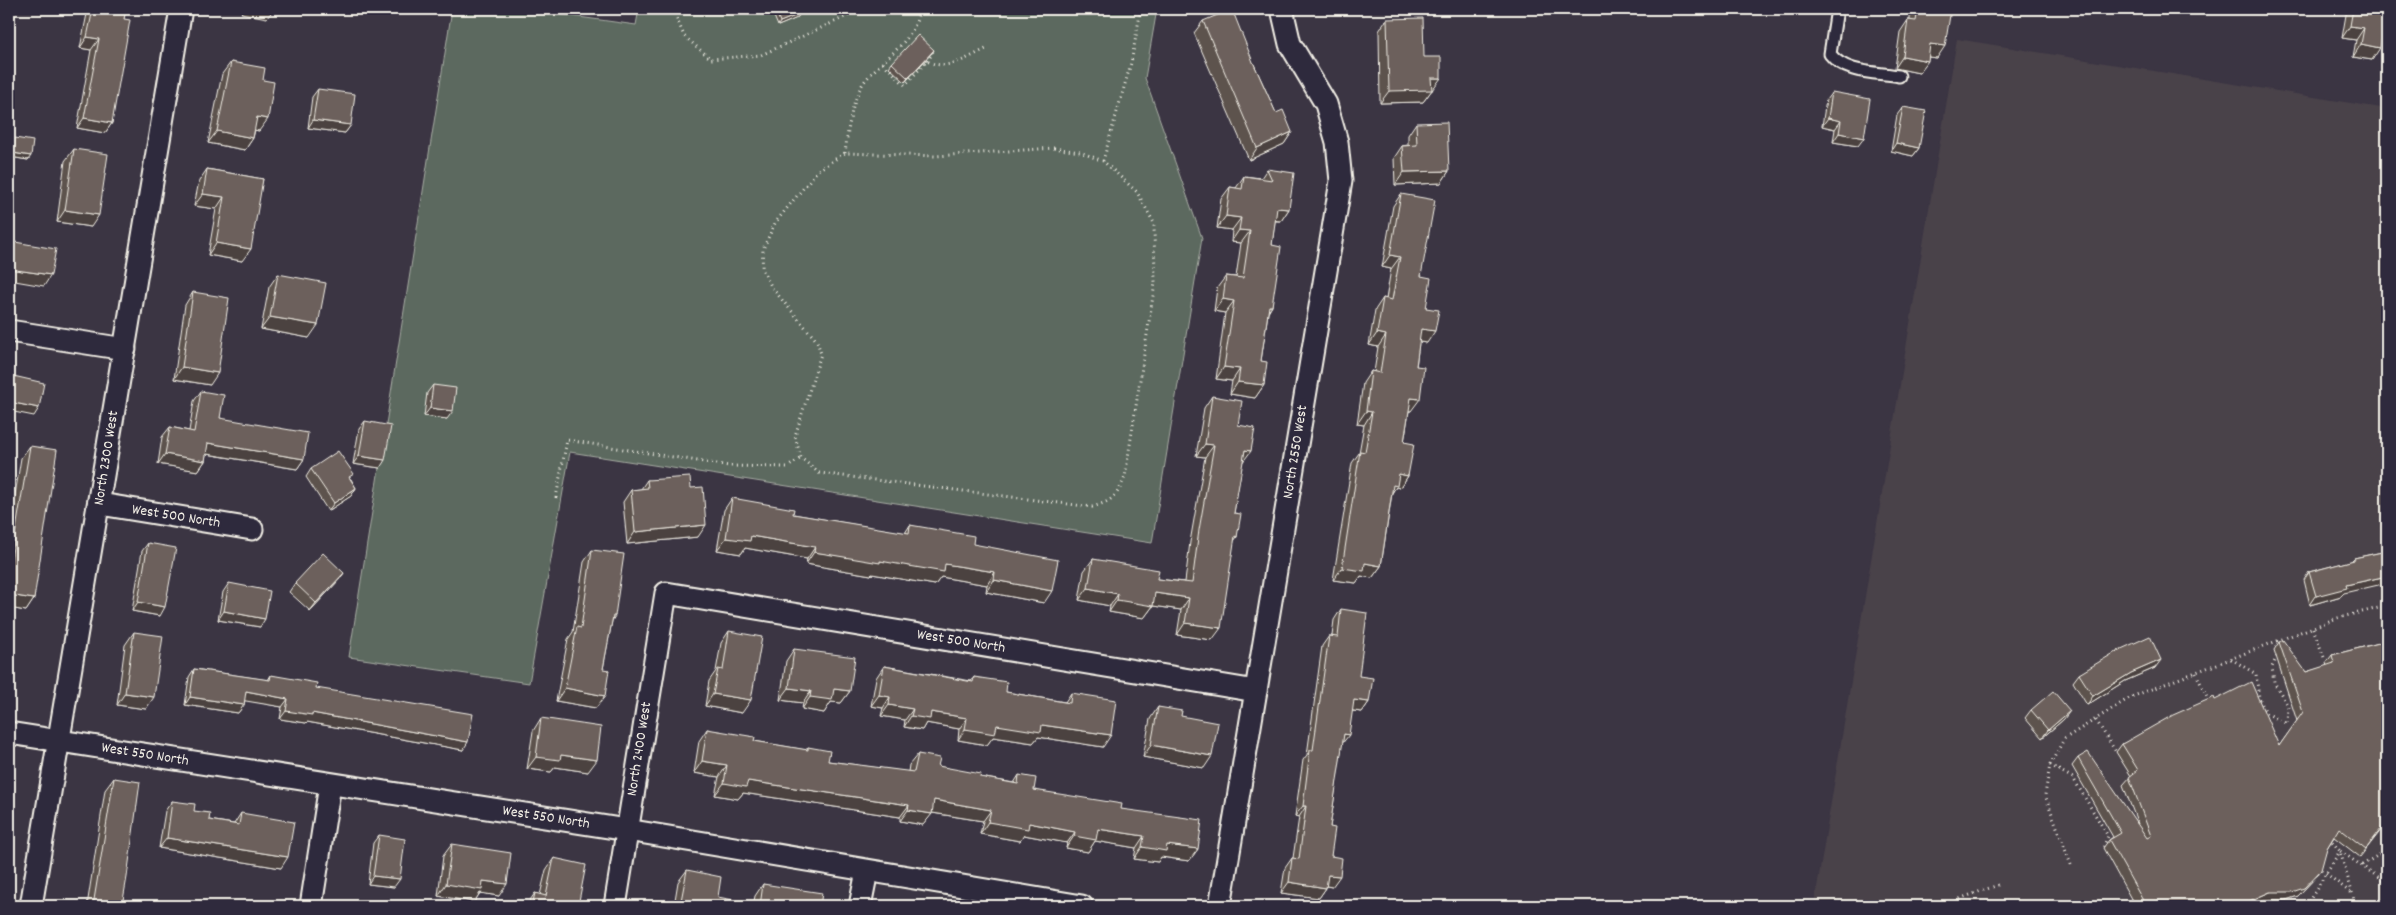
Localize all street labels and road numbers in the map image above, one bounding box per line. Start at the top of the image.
street label: North 2550 West [1278,403,1314,500]
street label: North 2300 West [89,409,125,507]
street label: West 500 North [130,499,222,535]
street label: West 500 North [915,624,1007,660]
street label: North 2400 West [622,700,658,798]
street label: West 550 North [100,737,190,773]
street label: West 550 North [501,800,591,836]

